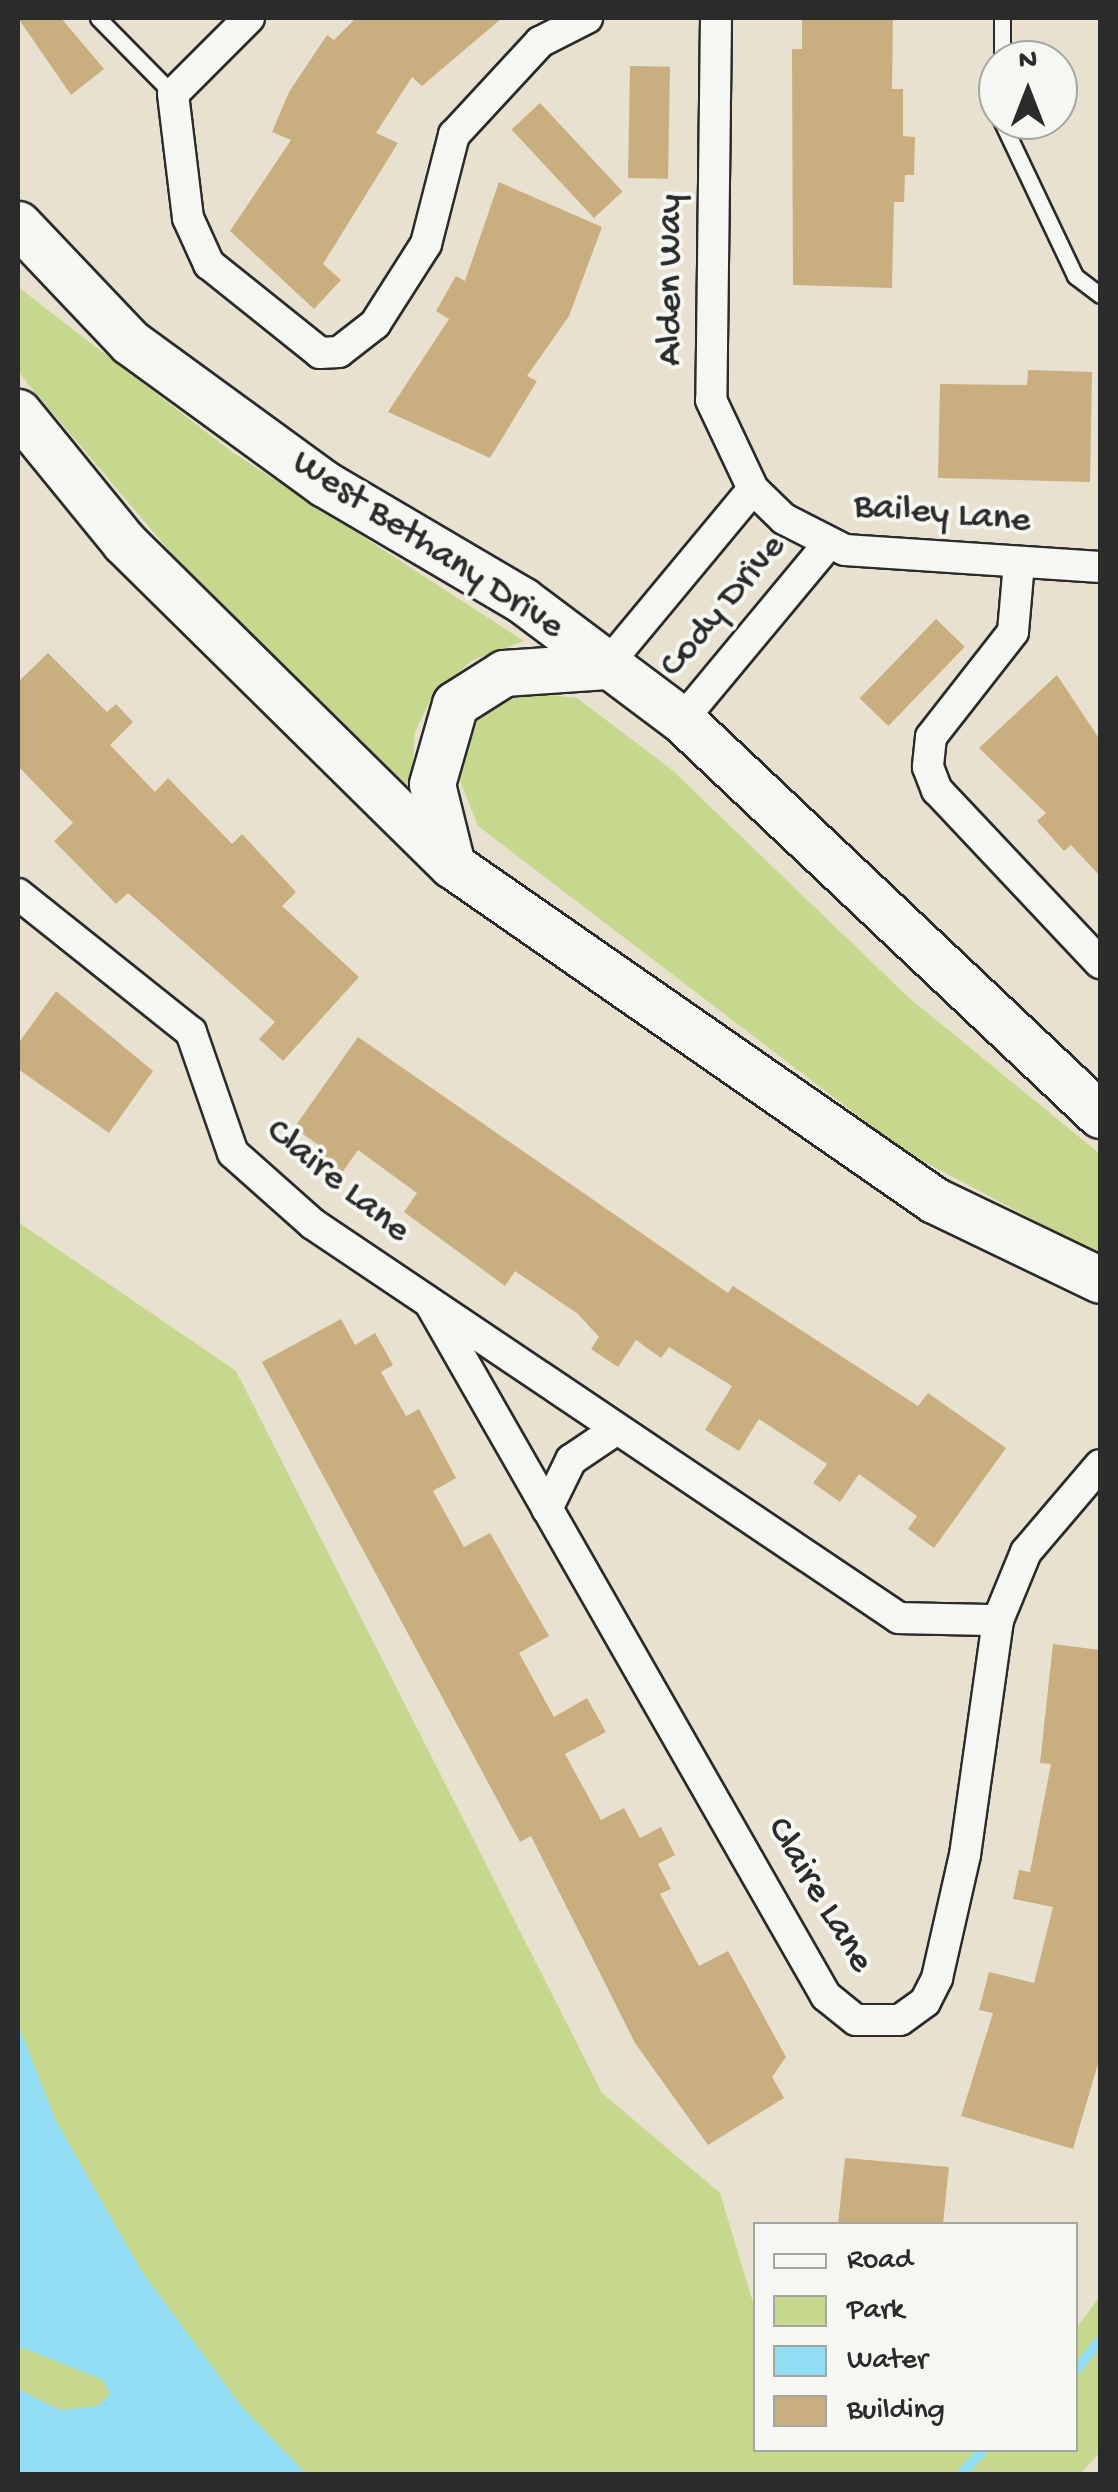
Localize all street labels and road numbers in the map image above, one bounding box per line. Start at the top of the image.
street label: Alden Way [649,194,695,366]
street label: West Bethany Drive [282,441,572,651]
street label: Bailey Lane [852,485,1032,545]
street label: Cody Drive [651,526,797,688]
street label: Claire Lane [255,1110,419,1254]
street label: Claire Lane [754,1810,882,1982]

